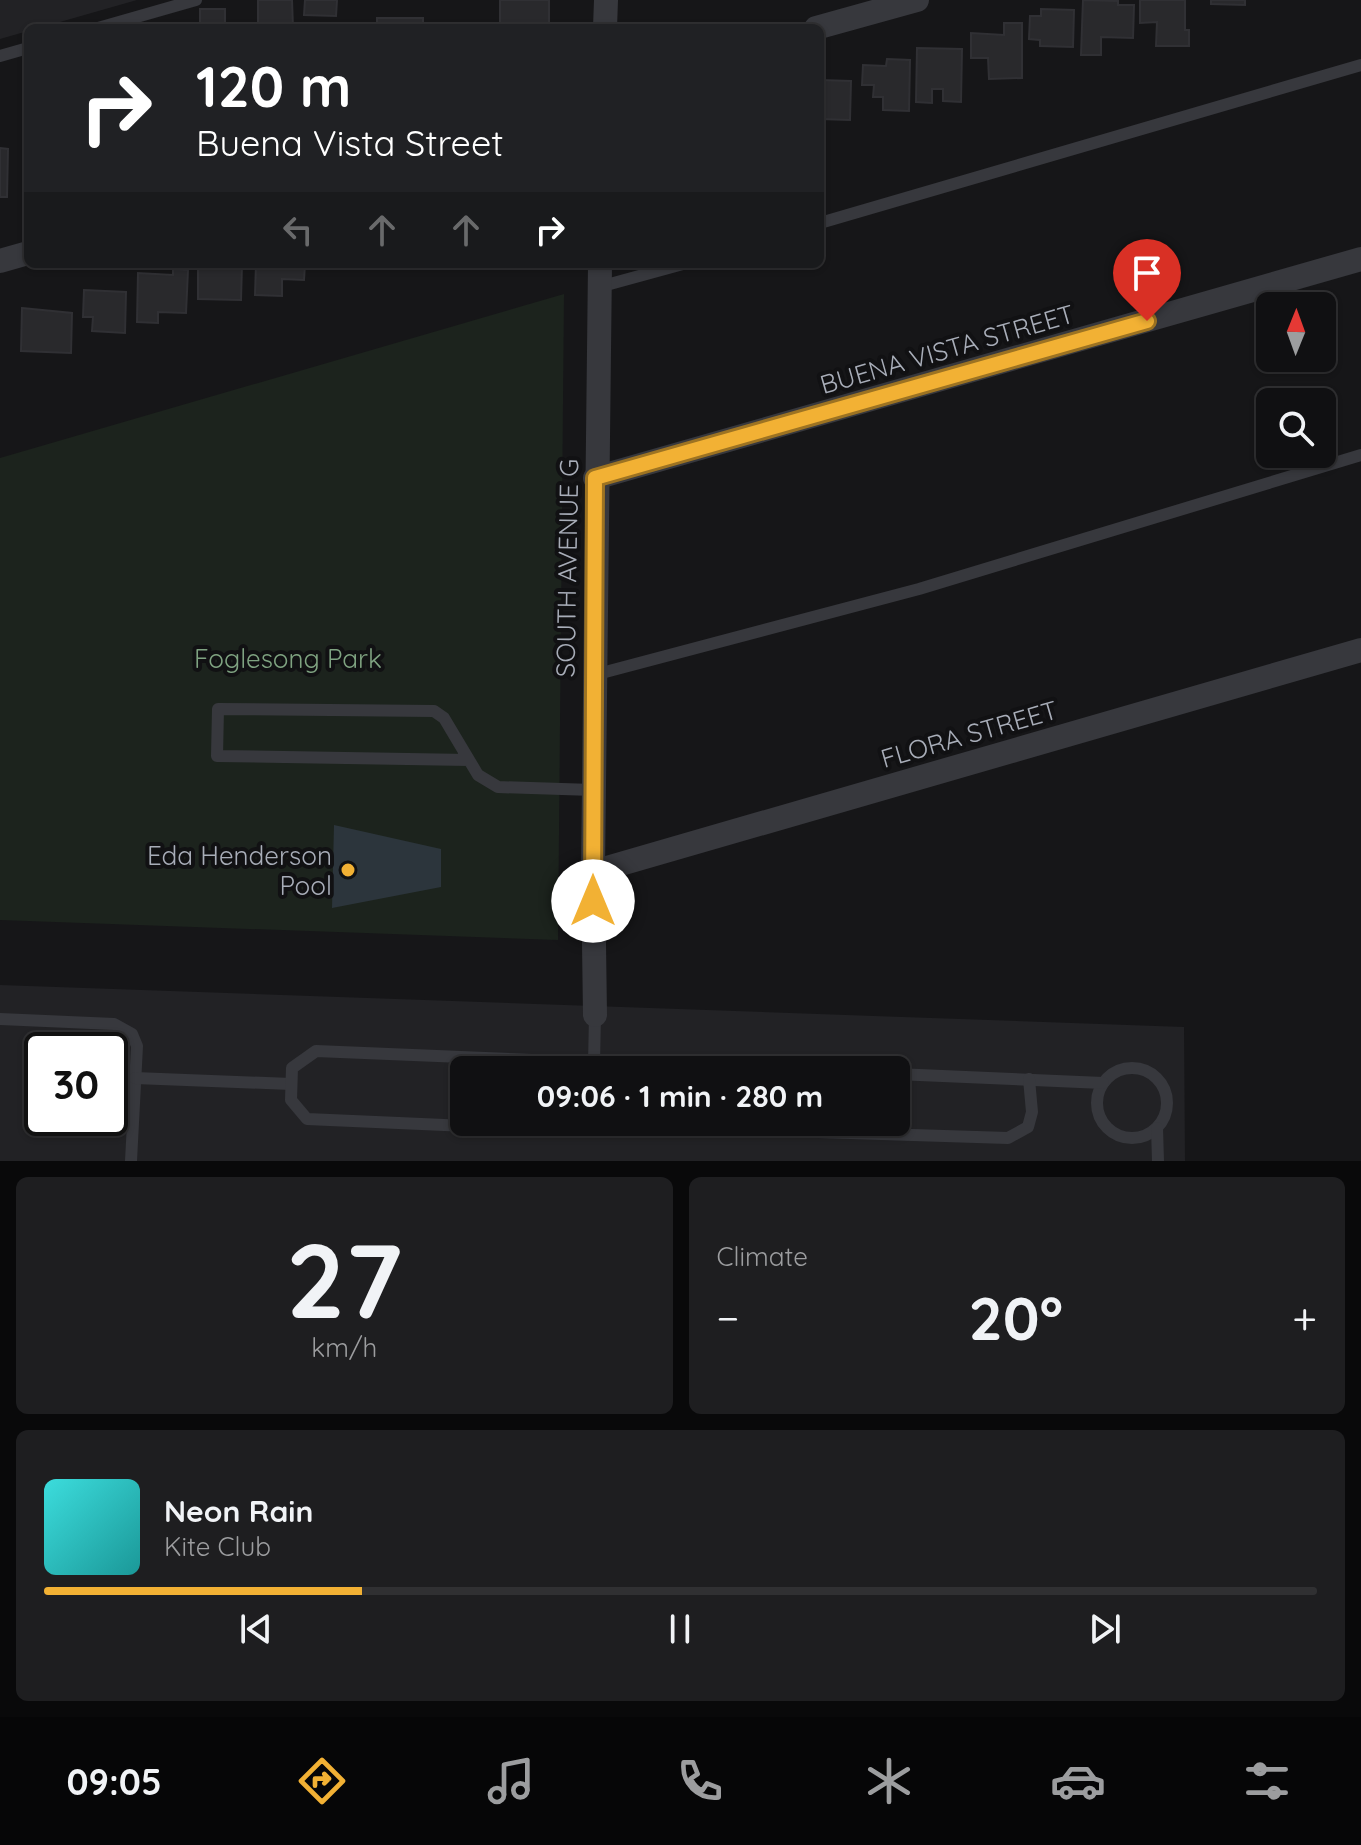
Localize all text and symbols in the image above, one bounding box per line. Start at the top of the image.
text: 120 m [196,51,351,121]
icon: right [64,56,168,160]
text: Buena Vista Street [196,120,503,165]
icon: left [276,208,320,252]
icon: ahead [360,208,404,252]
icon: ahead [444,208,488,252]
icon: right [528,208,572,252]
pin [1113,239,1181,321]
icon: arrive [1125,251,1169,295]
north arrow [1256,292,1336,372]
map controls [1256,292,1336,468]
street label: BUENA VISTA STREET [816,297,1078,401]
button: search [1256,388,1336,468]
street label: SOUTH AVENUE G [549,458,585,678]
park label: Foglesong Park [194,642,382,675]
street label: FLORA STREET [877,693,1061,775]
place label: Eda Henderson Pool [147,839,332,902]
position arrow [551,859,635,943]
marker: Eda Henderson Pool [339,861,357,879]
speed limit sign: 30 [24,1032,128,1136]
text: 09:06 · 1 min · 280 m [537,1077,823,1115]
text: 27 [286,1214,402,1344]
text: Climate [717,1240,808,1273]
text: 20° [969,1280,1063,1355]
text: − [717,1290,739,1345]
text: + [1292,1290,1317,1345]
text: km/h [311,1331,377,1364]
text: Neon Rain [164,1492,313,1530]
text: Kite Club [164,1530,271,1563]
icon: previous [234,1607,278,1651]
icon: pause [658,1607,702,1651]
icon: next [1083,1607,1127,1651]
icon: directions [294,1753,350,1809]
icon: music [483,1753,539,1809]
icon: phone [672,1753,728,1809]
icon: climate [861,1753,917,1809]
icon: car [1050,1753,1106,1809]
icon: filters [1239,1753,1295,1809]
text: 09:05 [66,1759,162,1804]

